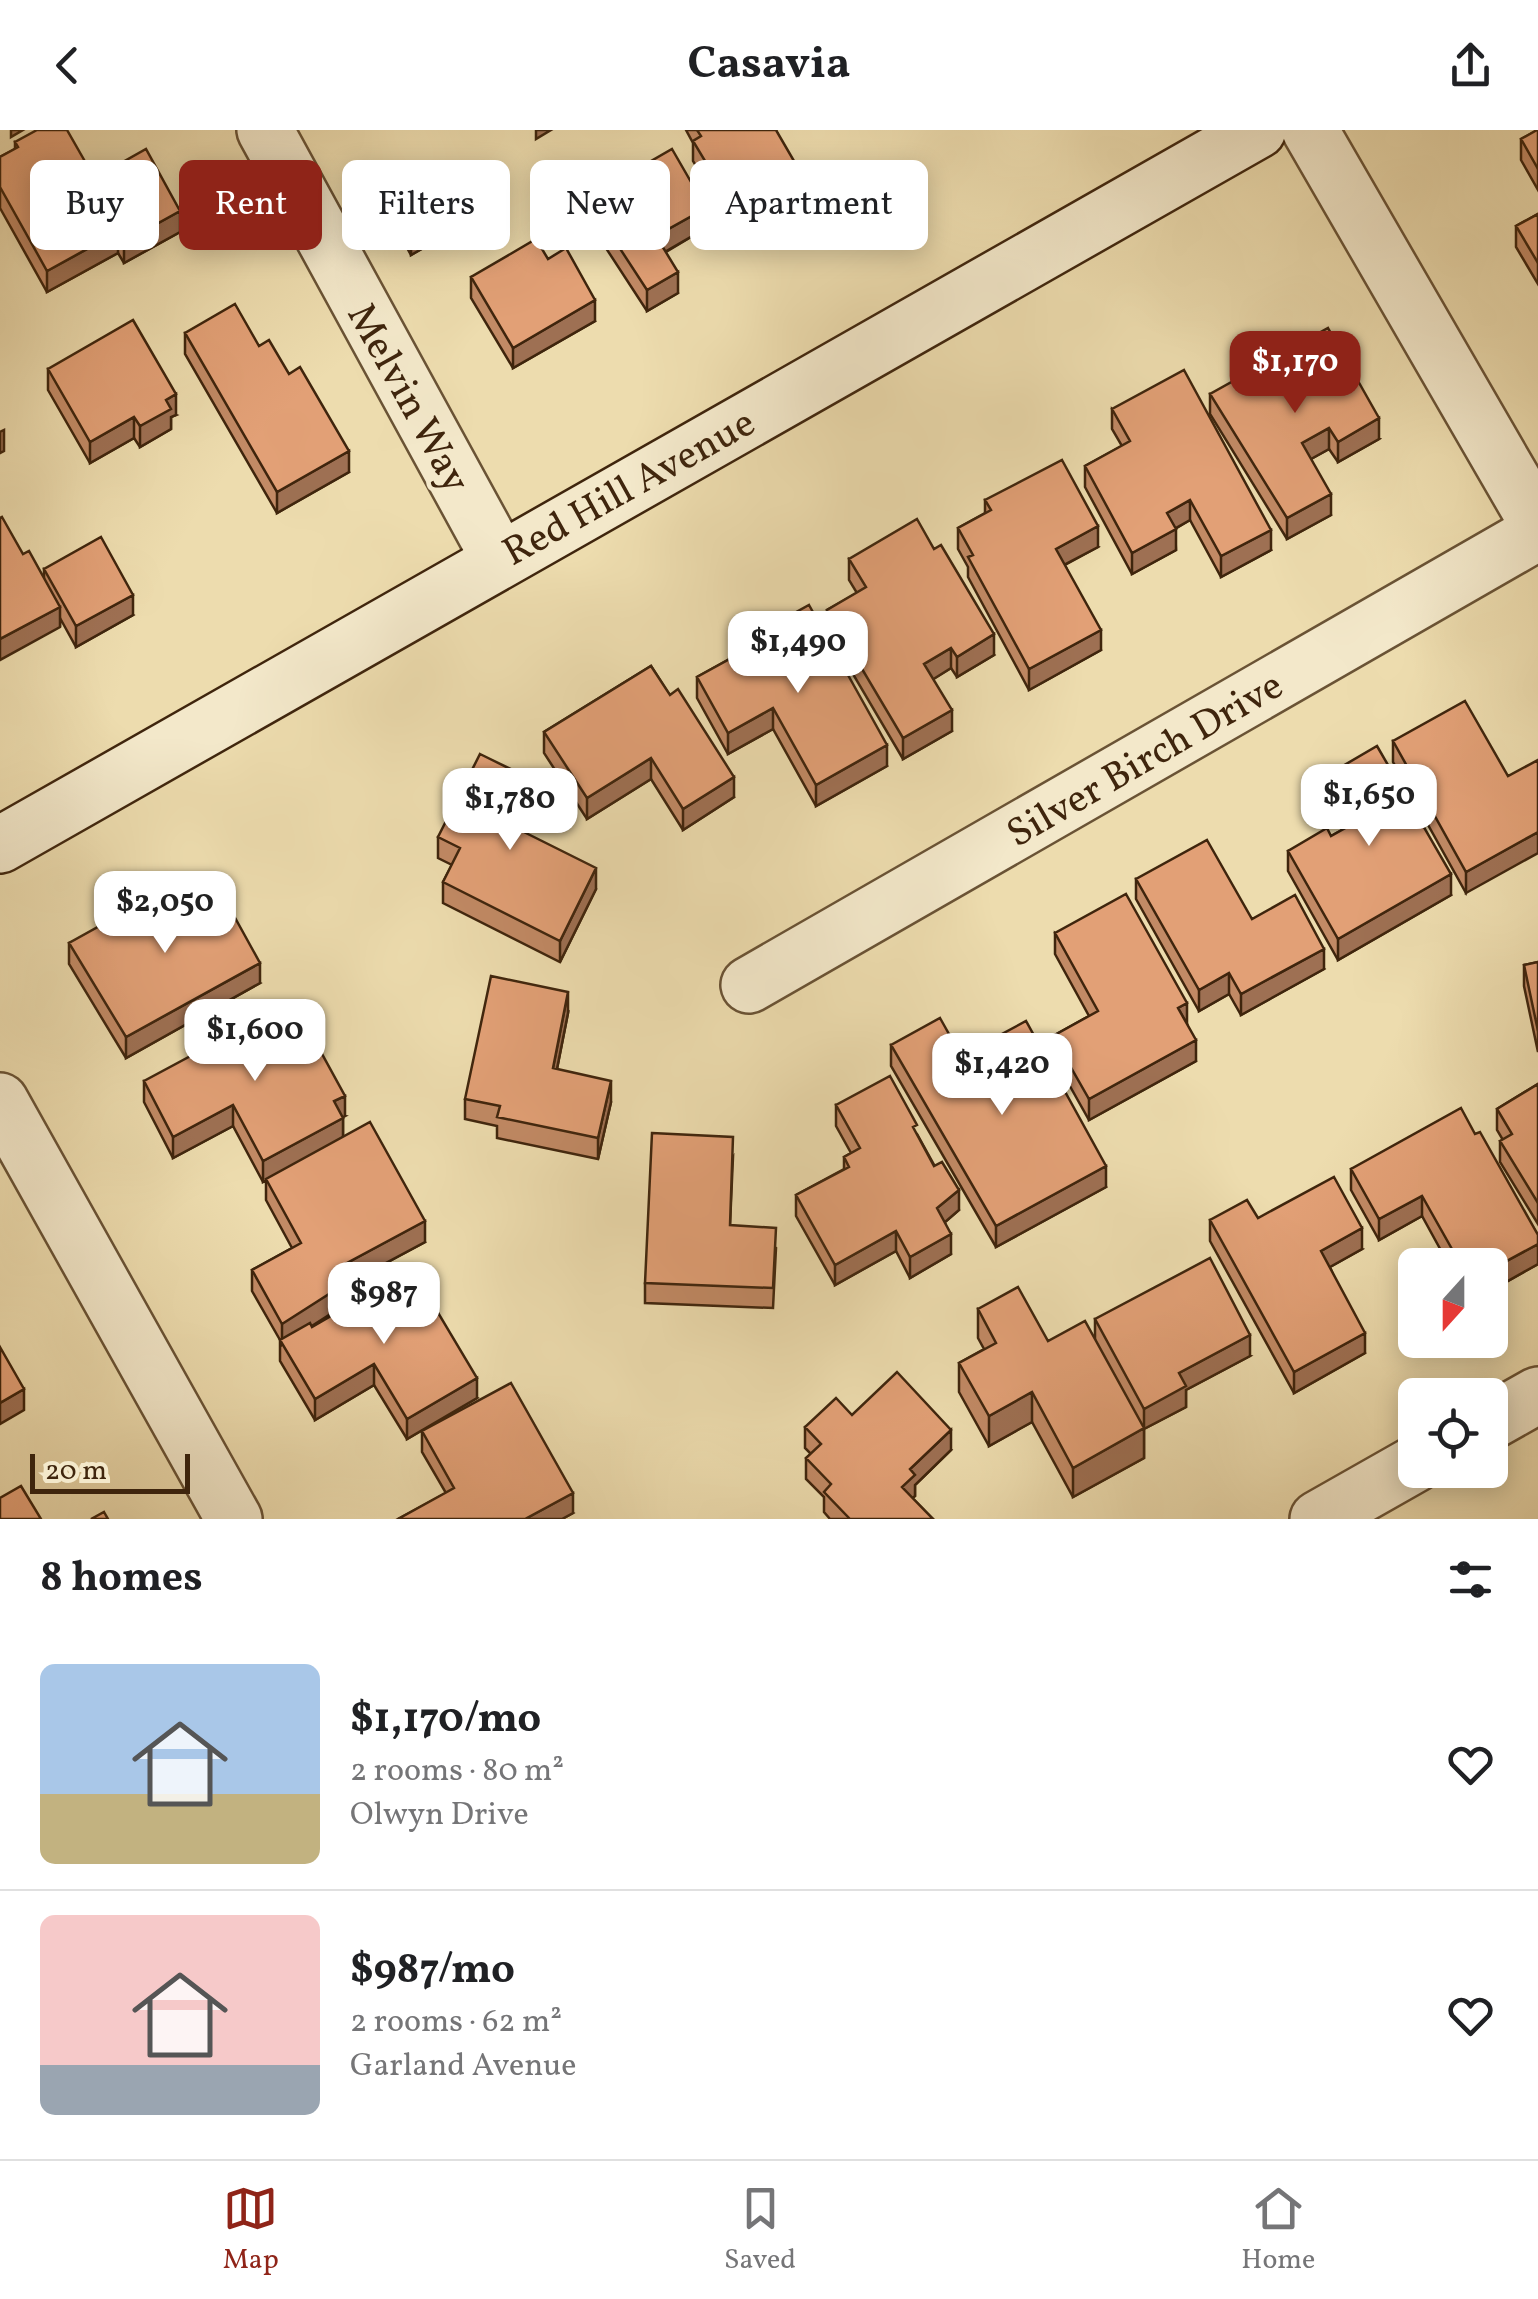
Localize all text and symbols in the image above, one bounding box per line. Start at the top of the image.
text: Casavia [687,34,851,97]
icon: back [40,38,95,93]
icon: share [1443,38,1498,93]
chip: Buy [30,160,159,250]
chip: Rent [179,160,322,250]
chip: Filters [342,160,510,250]
chip: New [530,160,670,250]
chip: Apartment [690,160,928,250]
street label: Melvin Way [331,294,482,504]
pin: $1,170 [1214,331,1376,416]
text: $1,170 [1252,341,1338,385]
street label: Red Hill Avenue [493,397,766,582]
pin: $1,490 [717,611,879,696]
text: $1,490 [750,621,846,665]
street label: Silver Birch Drive [997,660,1295,863]
pin: $1,650 [1288,764,1450,849]
pin: $1,780 [429,768,591,853]
text: $1,650 [1323,774,1415,818]
text: $1,780 [465,778,555,822]
pin: $2,050 [84,871,246,956]
text: $2,050 [116,881,214,925]
pin: $1,600 [174,999,336,1084]
text: $1,600 [206,1009,304,1053]
pin: $1,420 [921,1033,1083,1118]
text: $1,420 [954,1043,1050,1087]
north arrow [1398,1248,1508,1358]
map controls [1398,1248,1508,1488]
pin: $987 [325,1262,443,1347]
text: $987 [350,1272,418,1316]
button: locate [1398,1378,1508,1488]
scale bar [30,1449,190,1494]
text: 20 m [45,1452,107,1491]
text: 8 homes [40,1550,203,1609]
icon: filters [1443,1552,1498,1607]
text: $1,170/mo [350,1691,541,1750]
icon: home [120,1704,240,1824]
icon: heart [1443,1737,1498,1792]
text: 2 rooms · 80 m² [350,1750,564,1794]
text: Olwyn Drive [350,1794,529,1838]
text: $987/mo [350,1942,515,2001]
icon: home [120,1955,240,2075]
icon: heart [1443,1988,1498,2043]
text: 2 rooms · 62 m² [350,2001,562,2045]
text: Garland Avenue [350,2045,576,2089]
tab: Map [223,2181,279,2280]
tab: Saved [724,2181,796,2280]
tab: Home [1241,2181,1315,2280]

